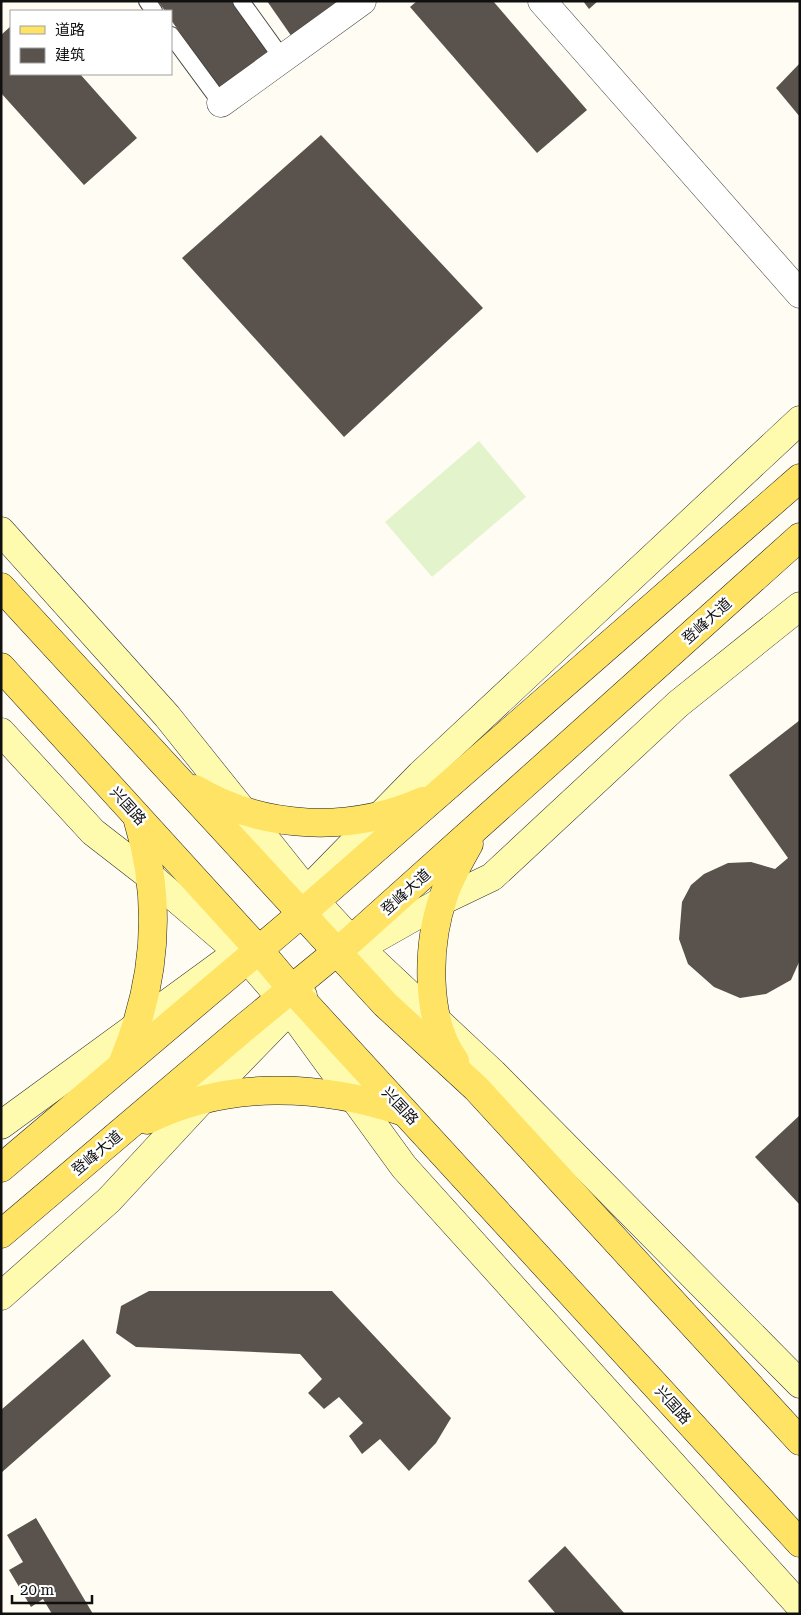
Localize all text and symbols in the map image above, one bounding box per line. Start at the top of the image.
legend [10,10,172,75]
text: 道路 [55,21,85,39]
text: 建筑 [55,46,85,64]
street label: 登峰大道 [679,594,735,648]
street label: 兴国路 [106,783,150,829]
street label: 登峰大道 [378,865,434,919]
street label: 兴国路 [378,1083,422,1129]
street label: 登峰大道 [68,1127,126,1179]
street label: 兴国路 [651,1382,695,1428]
scale bar [12,1572,92,1604]
text: 20 m [20,1581,55,1599]

